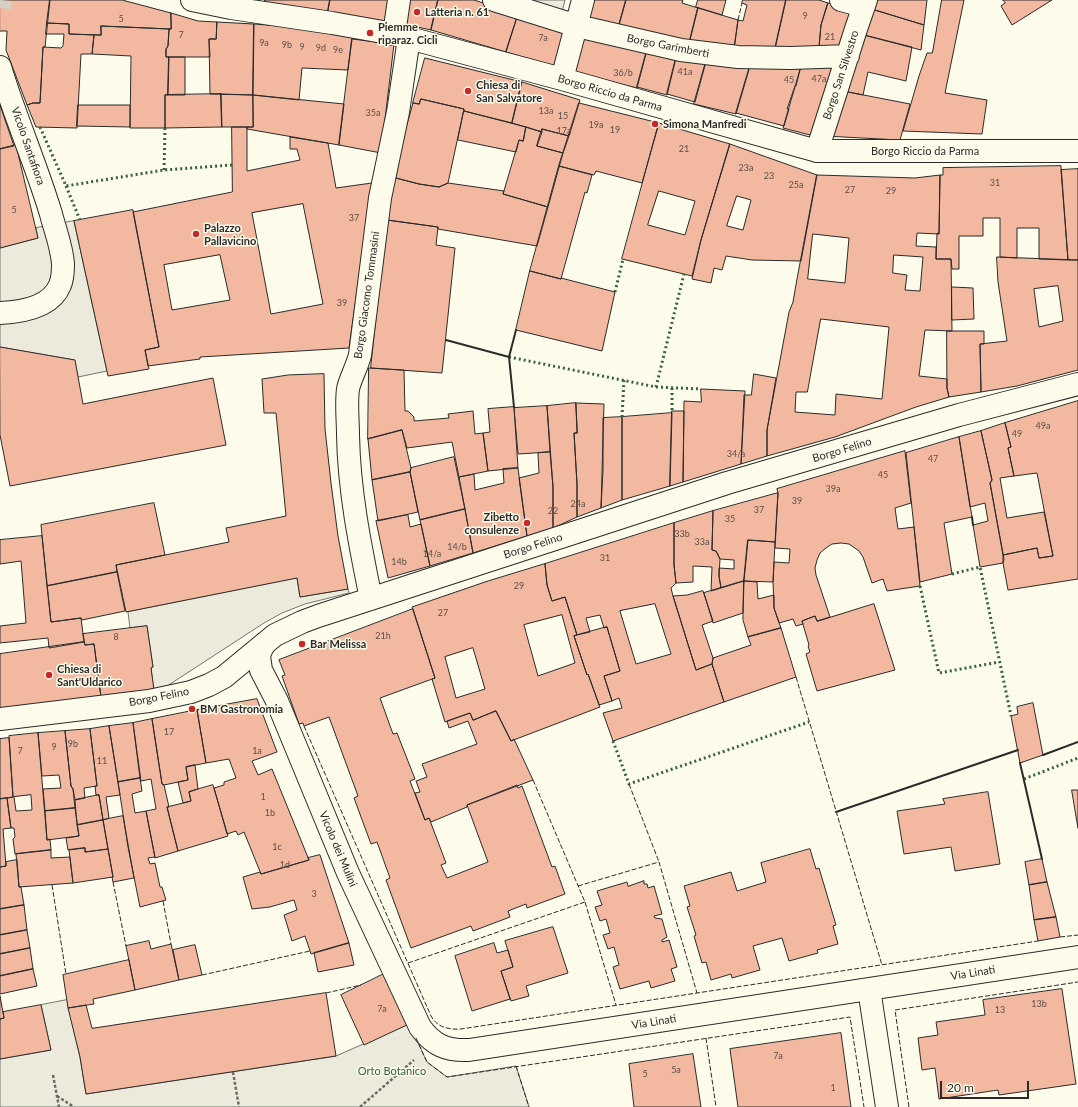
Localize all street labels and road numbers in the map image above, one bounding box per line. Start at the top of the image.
street label: Borgo San Silvestro [820,29,862,121]
street label: Borgo Garimberti [626,32,710,60]
street label: Borgo Riccio da Parma [556,72,664,114]
street label: Vicolo Santafiora [8,105,48,187]
street label: Borgo Riccio da Parma [871,144,979,158]
street label: Borgo Giacomo Tommasini [352,230,382,360]
street label: Borgo Felino [811,435,873,465]
street label: Borgo Felino [502,530,564,562]
street label: Borgo Felino [128,685,190,709]
street label: Vicolo dei Mulini [316,809,360,889]
street label: Via Linati [950,963,996,983]
street label: Via Linati [631,1012,677,1032]

